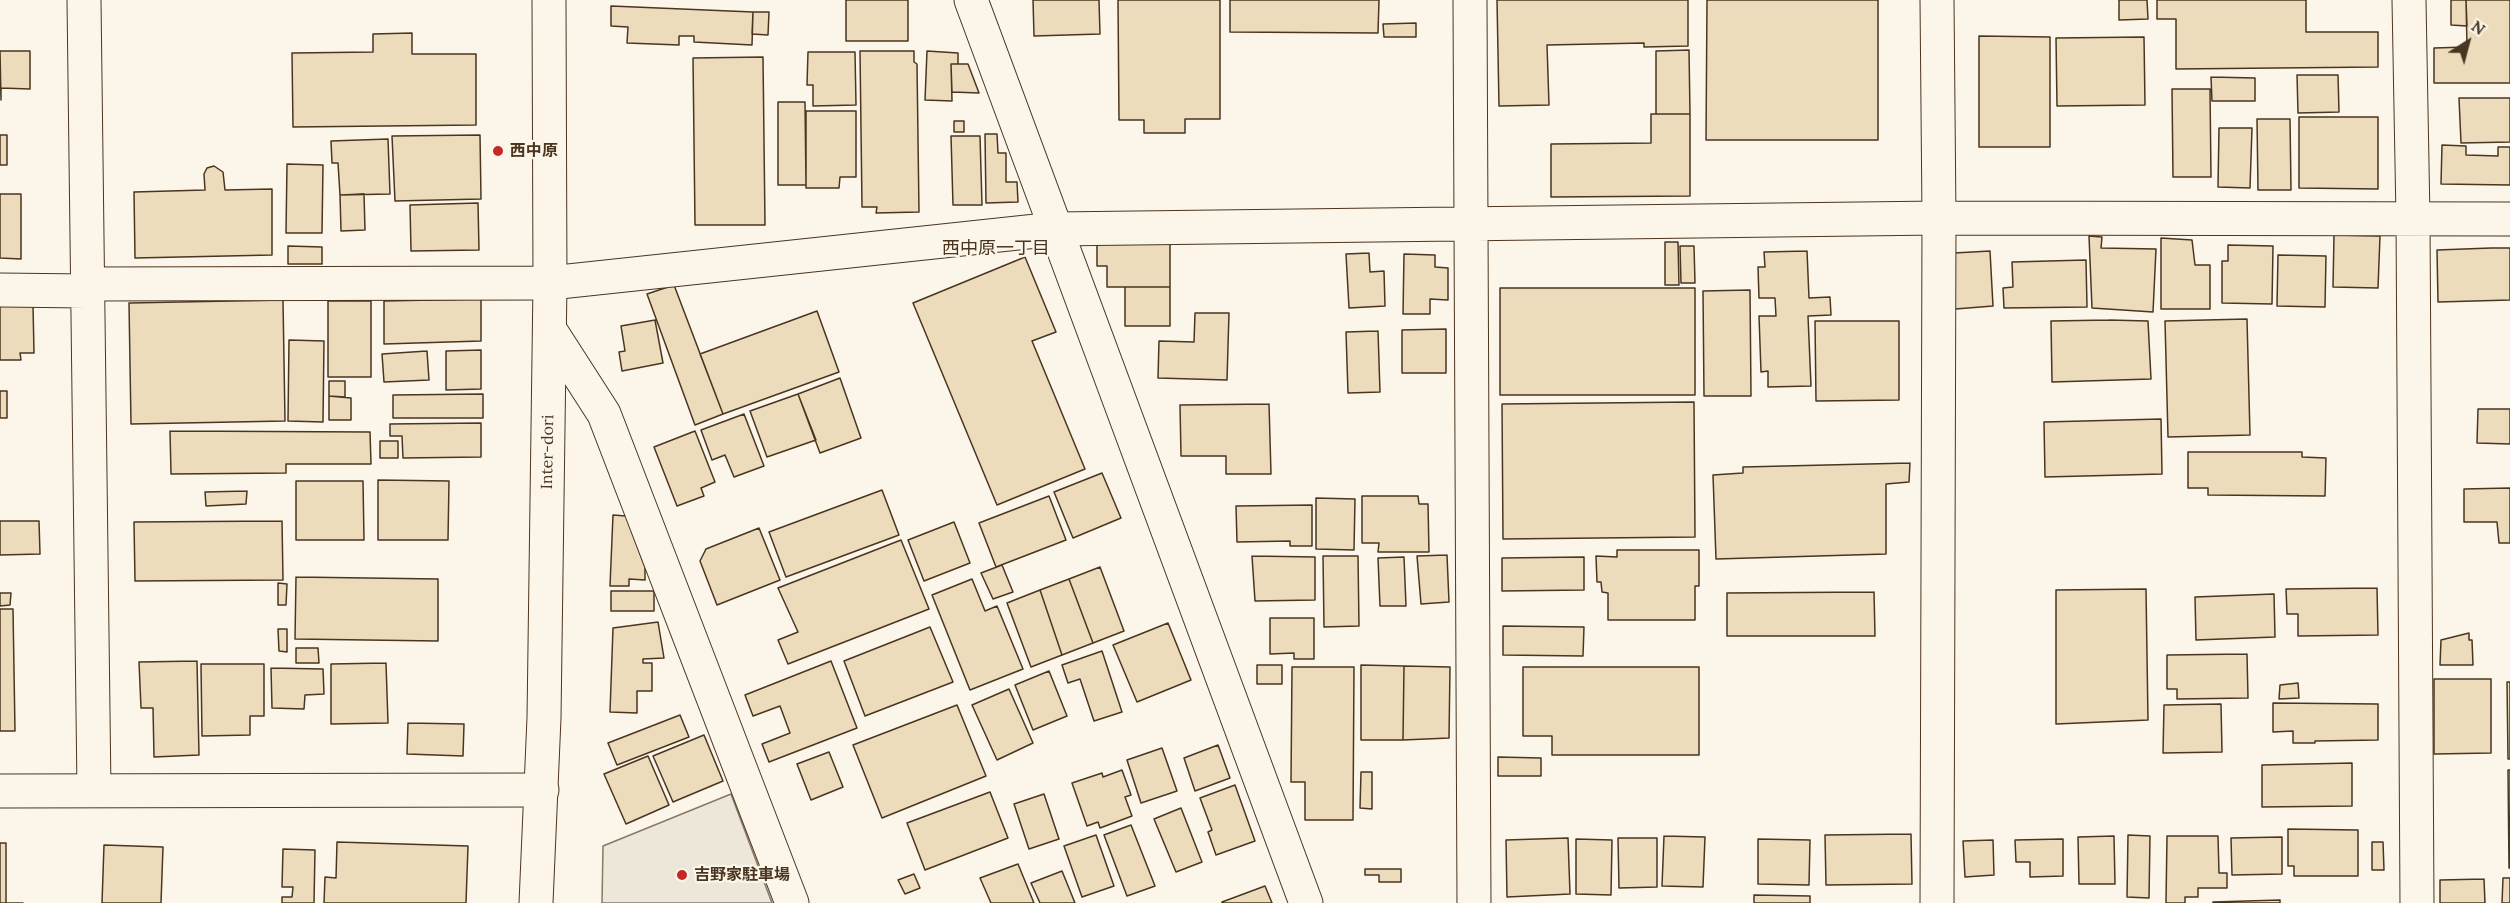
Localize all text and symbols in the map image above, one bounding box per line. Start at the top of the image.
north arrow [2438,12,2498,72]
text: N [2468,16,2489,39]
place label: 西中原 [510,141,558,161]
marker: 西中原 [491,144,505,158]
district label: 西中原一丁目 [942,238,1050,260]
street label: Inter-dori [538,415,558,489]
place label: 吉野家駐車場 [694,865,790,885]
marker: 吉野家駐車場 [675,868,689,882]

